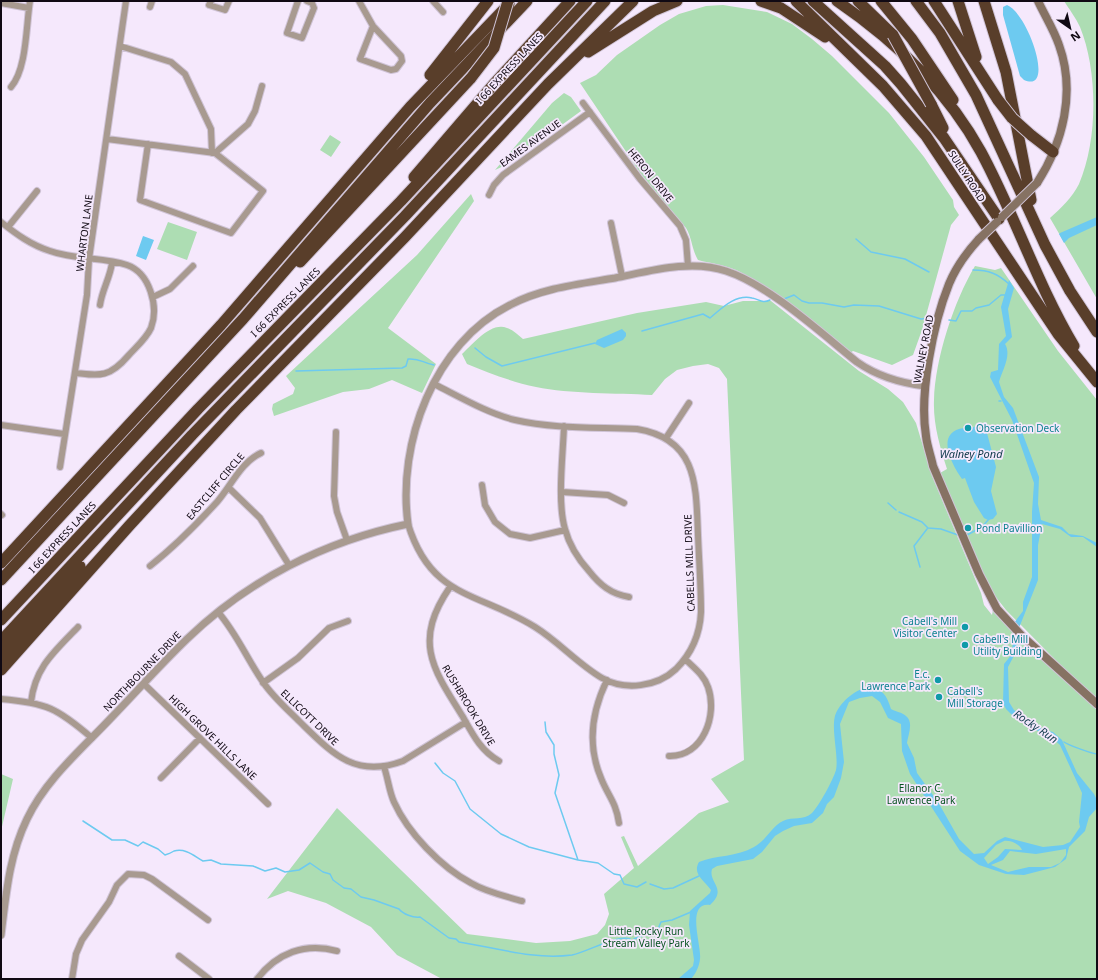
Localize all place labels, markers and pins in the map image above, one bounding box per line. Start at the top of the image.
place label: Observation Deck [976,421,1060,435]
marker: Observation Deck [963,423,973,433]
place label: Pond Pavillion [976,521,1042,535]
marker: Pond Pavillion [963,523,973,533]
place label: Cabell's Mill Visitor Center [893,614,957,640]
marker: Cabell's Mill Visitor Center [960,622,970,632]
place label: Cabell's Mill Utility Building [973,632,1042,658]
marker: Cabell's Mill Utility Building [960,640,970,650]
place label: E.c. Lawrence Park [861,667,931,693]
marker: E.c. Lawrence Park [933,675,943,685]
place label: Cabell's Mill Storage [947,684,1003,710]
marker: Cabell's Mill Storage [934,692,944,702]

